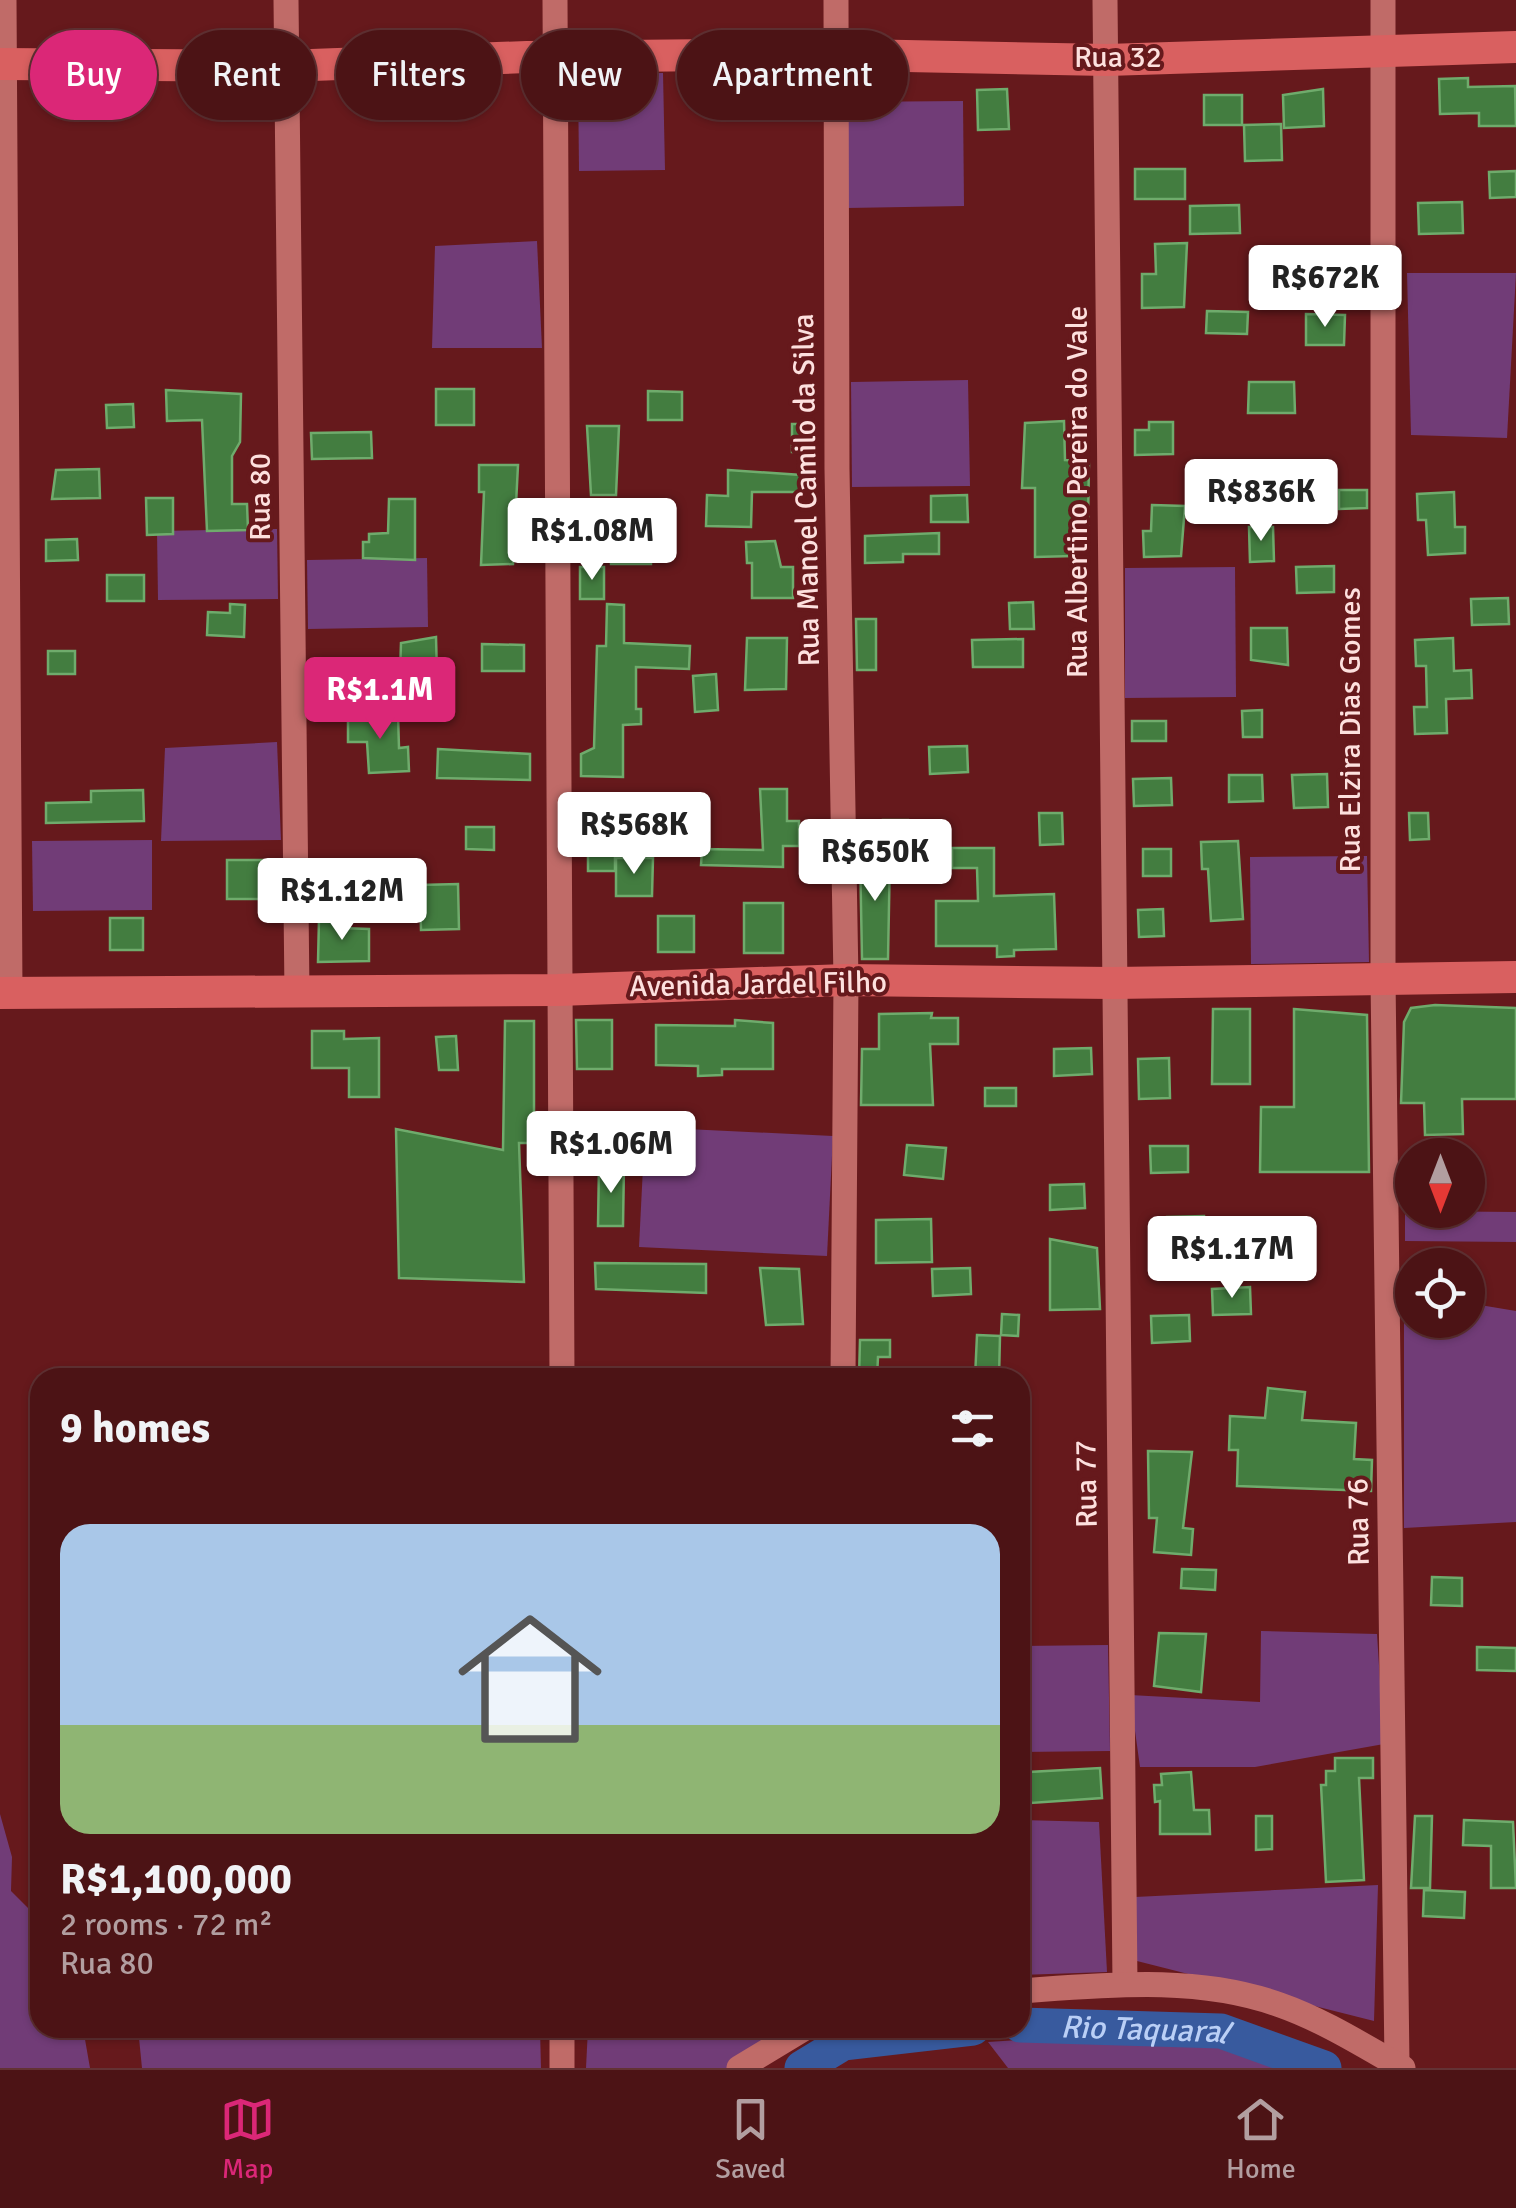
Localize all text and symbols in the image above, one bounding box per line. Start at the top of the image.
chip: Buy [30,30,157,120]
chip: Rent [177,30,316,120]
chip: Filters [336,30,501,120]
chip: New [521,30,657,120]
chip: Apartment [677,30,908,120]
street label: Rua 32 [1074,39,1162,76]
pin: R$672K [1244,245,1406,330]
text: R$672K [1271,258,1379,297]
street label: Rua Albertino Pereira do Vale [1059,306,1096,678]
street label: Rua Manoel Camilo da Silva [785,313,828,667]
street label: Rua 80 [242,453,279,541]
pin: R$836K [1180,459,1342,544]
text: R$836K [1207,472,1315,511]
pin: R$1.08M [500,498,684,583]
text: R$1.08M [530,511,654,550]
street label: Rua Elzira Dias Gomes [1332,587,1369,873]
pin: R$1.1M [299,657,461,742]
text: R$1.1M [326,670,434,709]
pin: R$568K [553,792,715,877]
text: R$568K [580,805,688,844]
pin: R$650K [794,819,956,904]
text: R$650K [821,832,929,871]
pin: R$1.12M [250,858,434,943]
text: R$1.12M [280,871,404,910]
street label: Avenida Jardel Filho [629,964,887,1005]
pin: R$1.06M [519,1111,703,1196]
text: R$1.06M [549,1124,673,1163]
north arrow [1395,1138,1485,1228]
map controls [1395,1138,1485,1338]
pin: R$1.17M [1140,1216,1324,1301]
text: R$1.17M [1170,1229,1294,1268]
button: locate [1395,1248,1485,1338]
icon: filters [945,1401,1000,1456]
text: 9 homes [60,1403,210,1454]
street label: Rua 77 [1067,1440,1106,1528]
street label: Rua 76 [1339,1478,1378,1566]
icon: home [440,1589,620,1769]
text: R$1,100,000 [60,1854,292,1905]
text: 2 rooms · 72 m² [60,1905,273,1944]
text: Rua 80 [60,1944,154,1983]
water label: Rio Taquaral [1060,2007,1238,2054]
tab: Map [220,2092,275,2186]
tab: Saved [715,2092,786,2186]
tab: Home [1226,2092,1296,2186]

